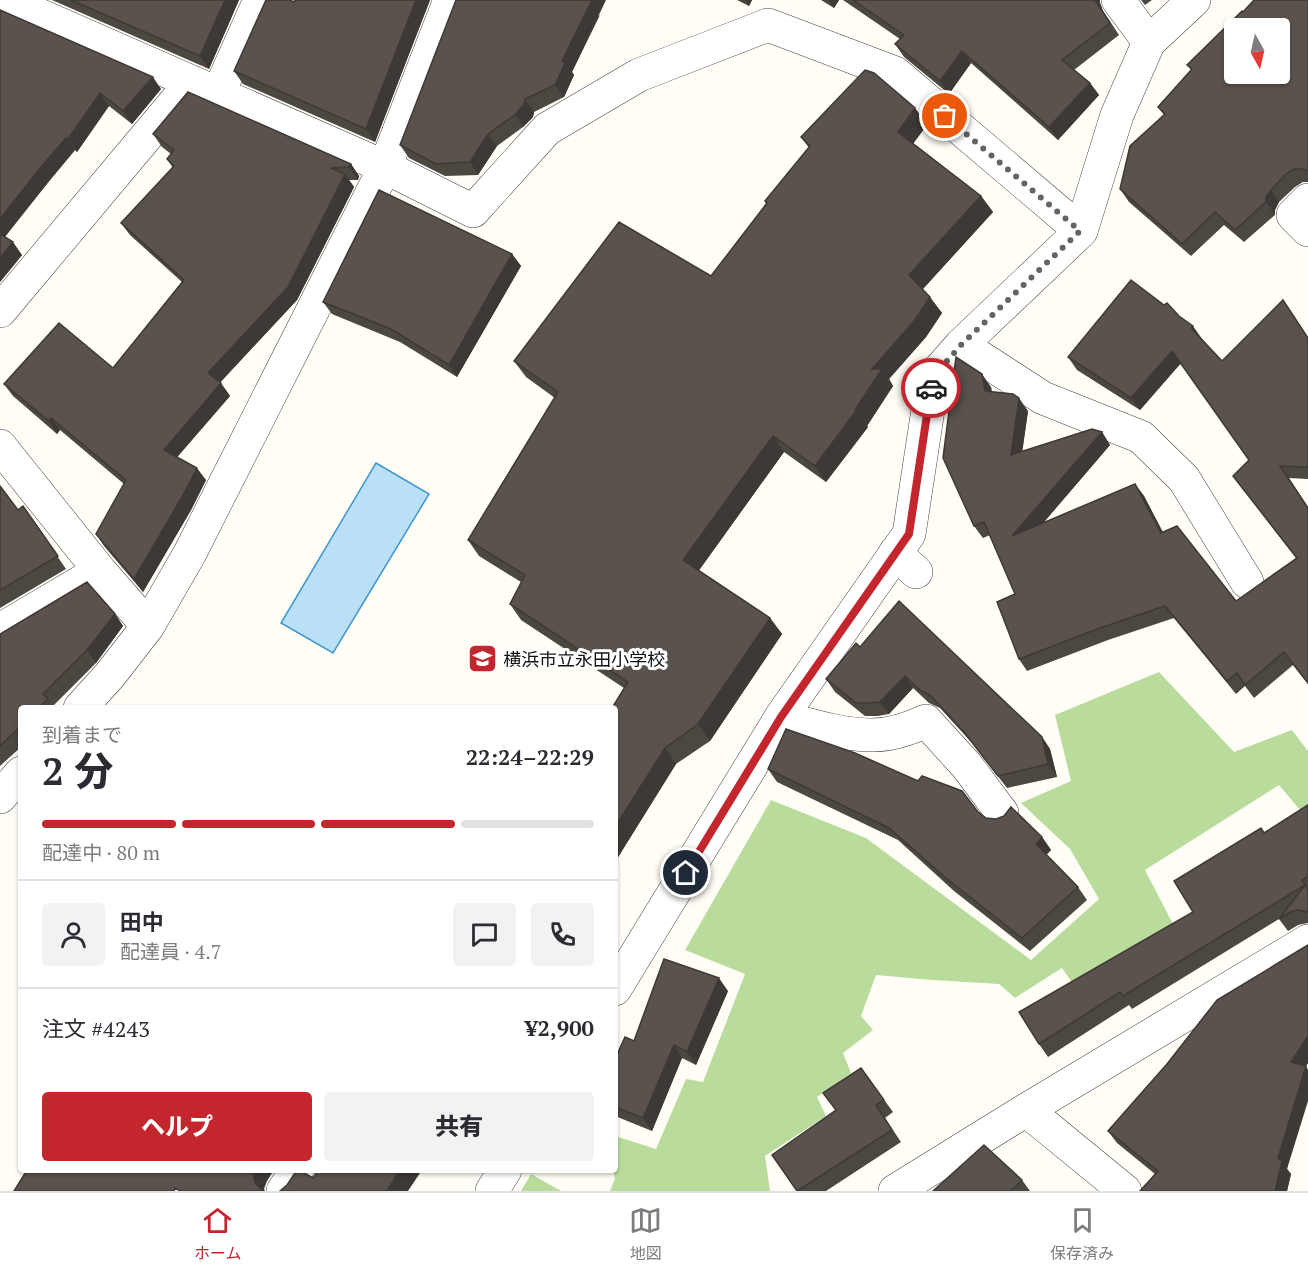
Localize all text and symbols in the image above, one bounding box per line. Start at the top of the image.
north arrow [1224,18,1290,84]
map controls [1224,18,1290,84]
pin [919,90,970,141]
icon: bag [928,99,961,132]
courier [901,358,961,418]
icon: car [915,372,948,405]
school or university icon: 横浜市立永田小学校 [466,643,498,675]
place label: 横浜市立永田小学校 [503,647,665,671]
text: 到着まで [42,721,122,748]
text: 22:24–22:29 [466,742,594,771]
text: 2 分 [42,744,114,796]
text: 配達中 · 80 m [42,839,160,866]
pin [660,847,711,898]
icon: home [669,856,702,889]
button: person [42,903,105,966]
button: chat [453,903,516,966]
button: phone [531,903,594,966]
text: 田中 [120,907,164,936]
text: 配達員 · 4.7 [120,938,221,965]
text: ¥2,900 [525,1013,594,1042]
text: 注文 #4243 [42,1014,150,1043]
button: ヘルプ [42,1092,312,1161]
button: 共有 [324,1092,594,1161]
tab: ホーム [194,1204,241,1264]
tab: 地図 [629,1204,662,1264]
tab: 保存済み [1050,1204,1114,1264]

